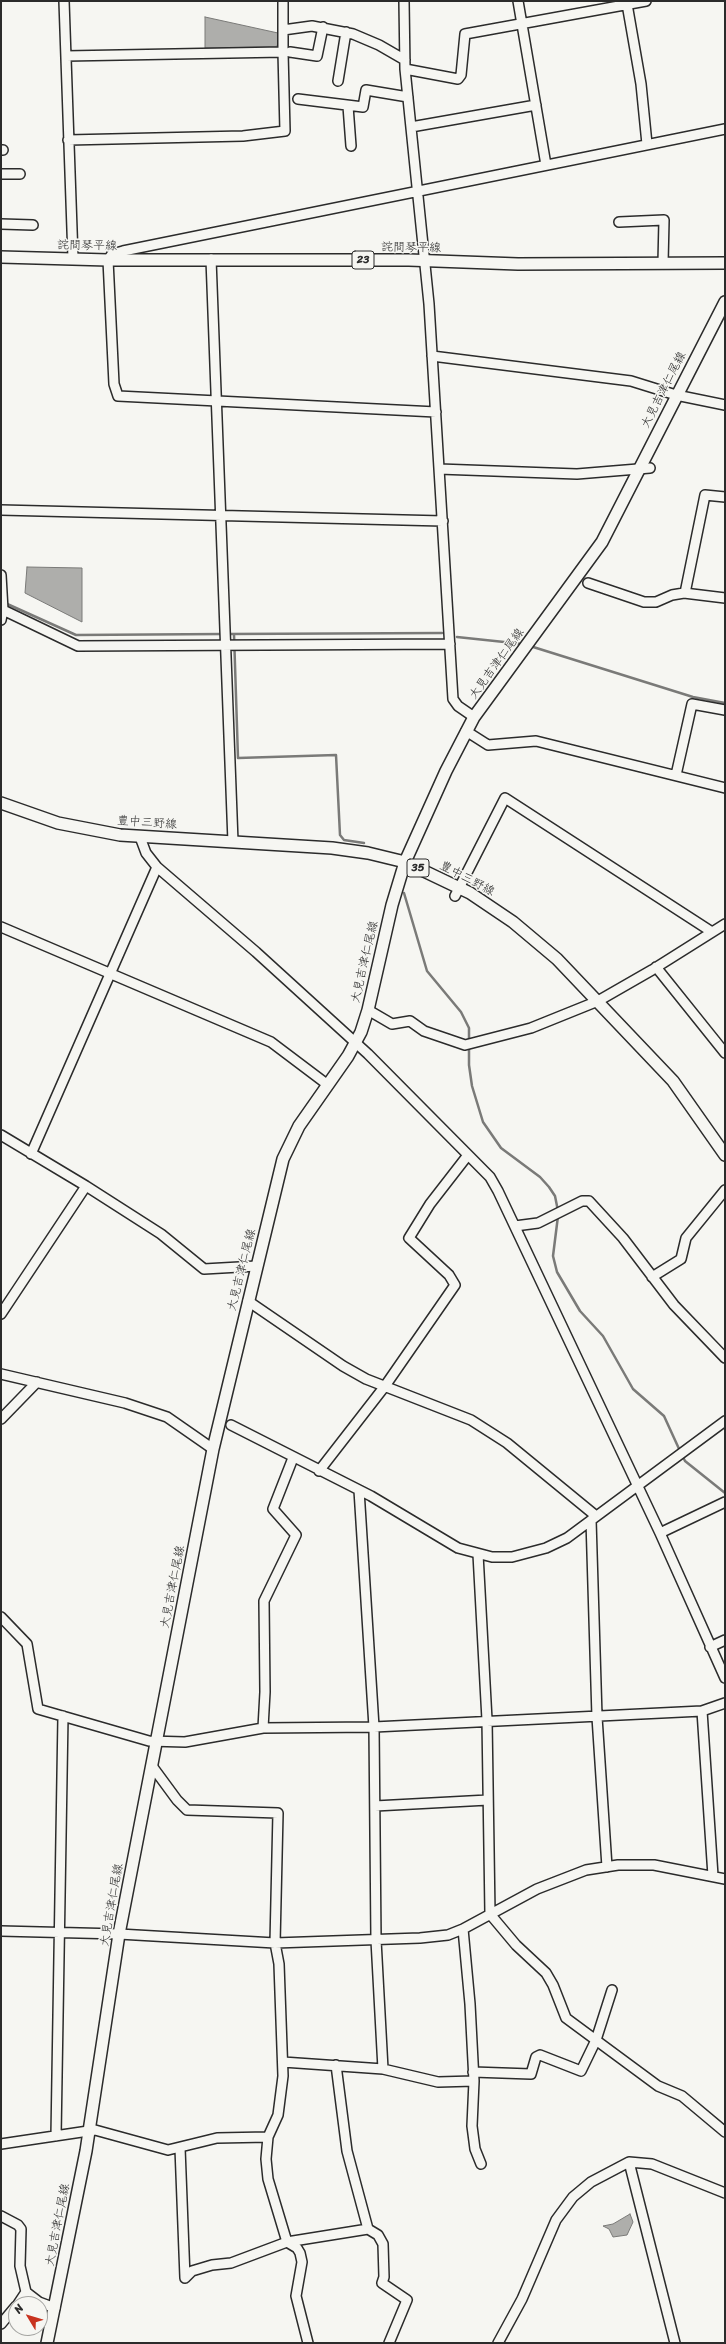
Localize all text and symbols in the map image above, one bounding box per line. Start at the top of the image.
street label: 詫間琴平線 [57,238,117,254]
street label: 詫間琴平線 [381,240,441,256]
road number: 23 [352,251,374,269]
street label: 大見吉津仁尾線 [639,349,689,431]
street label: 大見吉津仁尾線 [466,626,528,702]
street label: 豊中三野線 [117,814,177,832]
road number: 35 [407,859,429,877]
street label: 豊中三野線 [437,859,497,899]
street label: 大見吉津仁尾線 [349,919,381,1005]
street label: 大見吉津仁尾線 [225,1228,259,1312]
street label: 大見吉津仁尾線 [158,1544,188,1630]
street label: 大見吉津仁尾線 [98,1862,126,1948]
street label: 大見吉津仁尾線 [43,2182,73,2268]
north arrow [8,2296,48,2336]
text: N [9,2300,29,2318]

